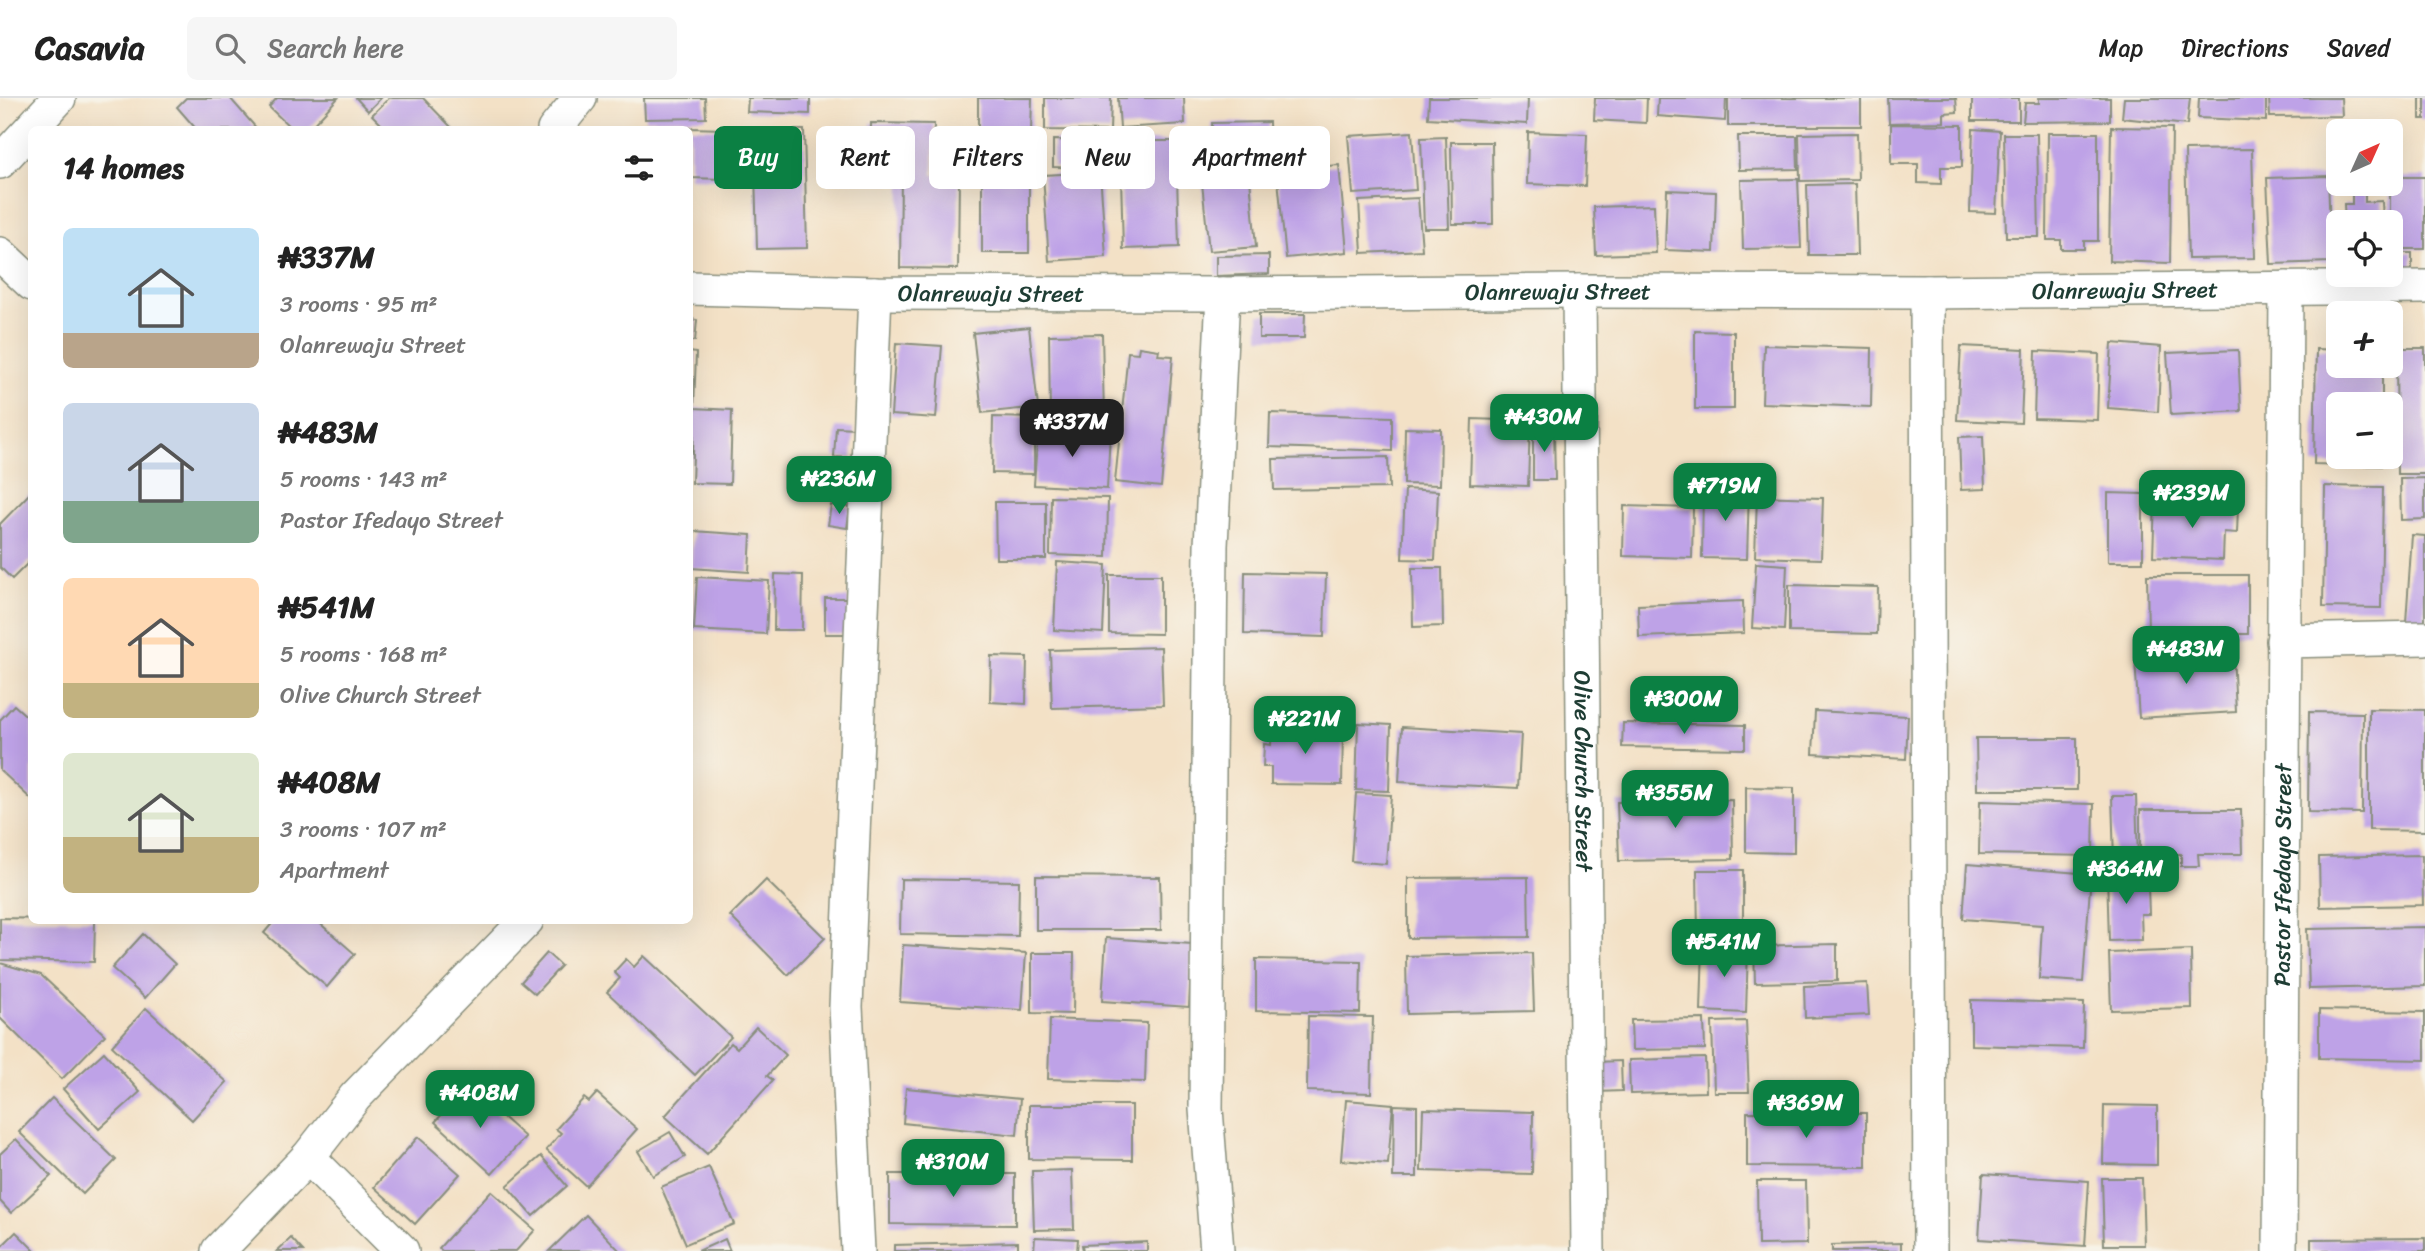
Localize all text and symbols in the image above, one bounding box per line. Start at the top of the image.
search box [187,17,677,80]
text: Casavia [35,19,145,77]
text: Search here [267,25,404,71]
text: Map [2099,27,2143,69]
text: Directions [2181,27,2289,69]
text: Saved [2327,27,2390,69]
icon: search [211,29,249,67]
north arrow [2326,119,2403,196]
map controls [2326,119,2403,469]
chip: Buy [714,126,802,189]
chip: Rent [816,126,915,189]
chip: Filters [929,126,1047,189]
chip: New [1061,126,1155,189]
chip: Apartment [1169,126,1330,189]
text: 14 homes [63,141,184,195]
icon: filters [620,149,658,187]
button: locate [2326,210,2403,287]
text: ₦337M [280,230,375,284]
icon: home [119,256,203,340]
street label: Olanrewaju Street [2032,269,2218,312]
street label: Olanrewaju Street [1465,271,1651,313]
street label: Olanrewaju Street [898,273,1084,315]
text: 3 rooms · 95 m² [280,284,437,325]
button: + [2326,301,2403,378]
text: Olanrewaju Street [280,325,466,366]
button: − [2326,392,2403,469]
pin: ₦430M [1495,394,1593,454]
text: ₦430M [1506,396,1582,437]
pin: ₦337M [1023,400,1121,459]
text: ₦337M [1036,401,1108,442]
text: ₦483M [280,405,378,459]
icon: home [119,431,203,515]
pin: ₦236M [790,456,888,516]
text: ₦236M [802,458,876,499]
text: 5 rooms · 143 m² [280,459,448,500]
pin: ₦719M [1676,464,1774,523]
text: ₦719M [1689,465,1761,506]
pin: ₦239M [2143,470,2241,530]
text: ₦239M [2155,472,2229,513]
text: Pastor Ifedayo Street [280,500,503,541]
text: ₦541M [280,580,374,634]
icon: home [119,606,203,690]
pin: ₦483M [2137,626,2235,686]
text: ₦483M [2149,628,2223,669]
text: 5 rooms · 168 m² [280,634,448,675]
street label: Olive Church Street [1562,670,1604,873]
text: Olive Church Street [280,675,481,716]
pin: ₦300M [1635,676,1733,736]
text: ₦300M [1646,678,1722,719]
pin: ₦221M [1256,696,1354,756]
text: ₦221M [1270,698,1340,739]
text: ₦408M [280,755,380,809]
street label: Pastor Ifedayo Street [2262,762,2304,987]
pin: ₦355M [1626,770,1724,830]
text: ₦355M [1638,772,1712,813]
icon: home [119,781,203,865]
text: 3 rooms · 107 m² [280,809,447,850]
pin: ₦364M [2077,846,2175,906]
text: ₦364M [2089,848,2163,889]
text: Apartment [280,850,389,891]
pin: ₦541M [1675,920,1773,979]
text: ₦541M [1688,921,1760,962]
pin: ₦408M [431,1070,529,1130]
text: ₦408M [442,1072,518,1113]
pin: ₦369M [1757,1080,1855,1140]
text: ₦369M [1769,1082,1843,1123]
pin: ₦310M [904,1140,1002,1199]
text: ₦310M [917,1141,989,1182]

